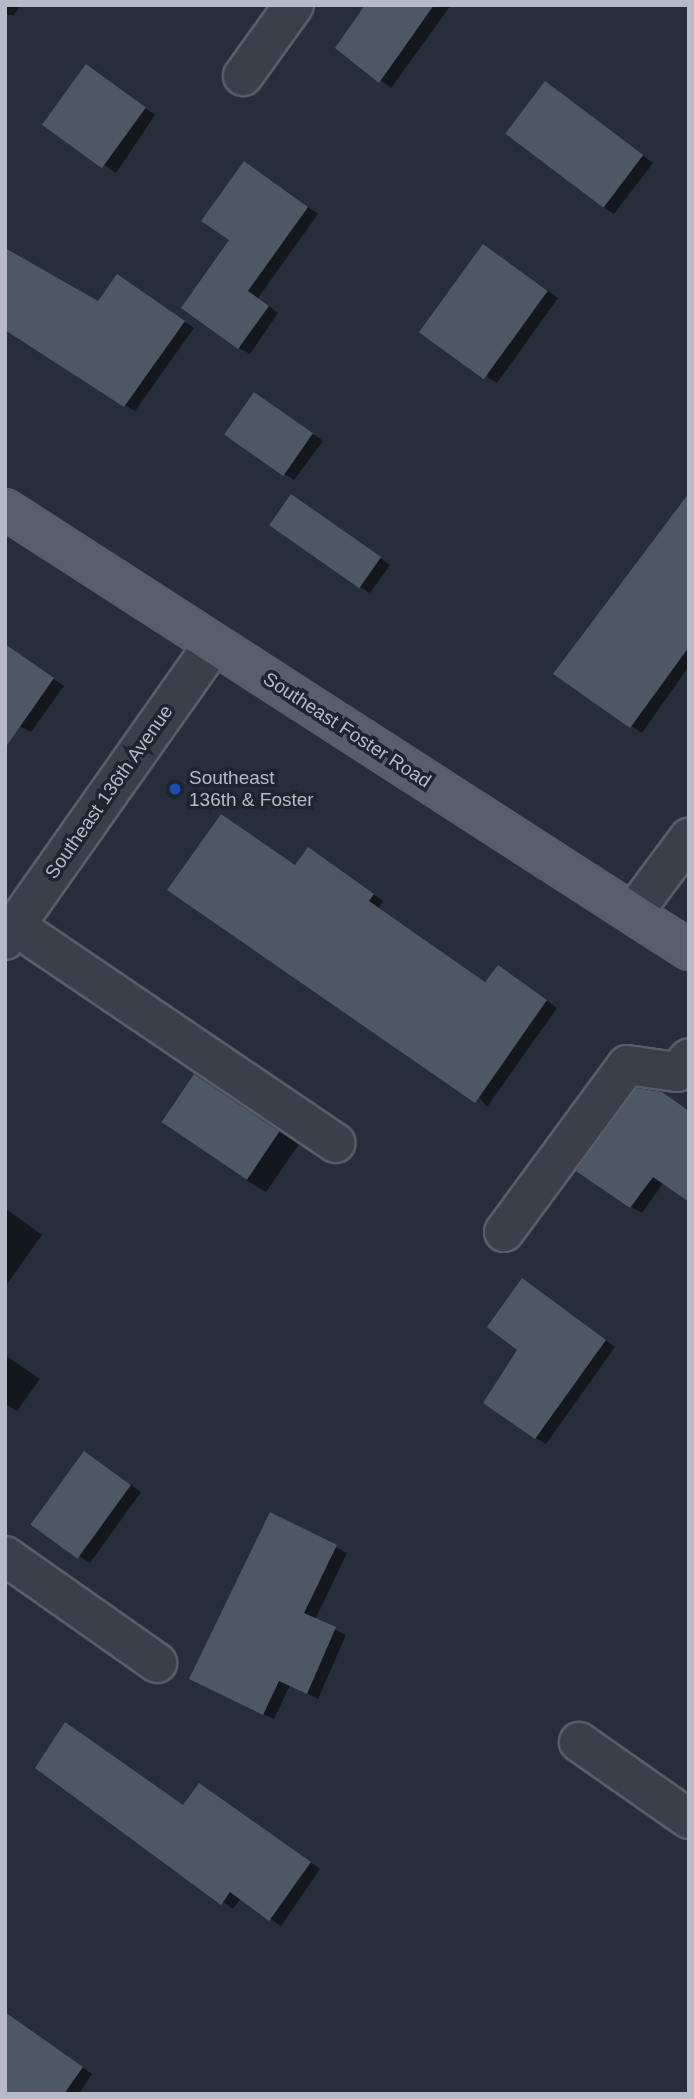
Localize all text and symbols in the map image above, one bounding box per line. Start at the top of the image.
street label: Southeast Foster Road [259,667,435,793]
street label: Southeast 136th Avenue [40,700,178,884]
place label: Southeast 136th & Foster [189,767,314,811]
marker: Southeast 136th & Foster [167,781,183,797]

